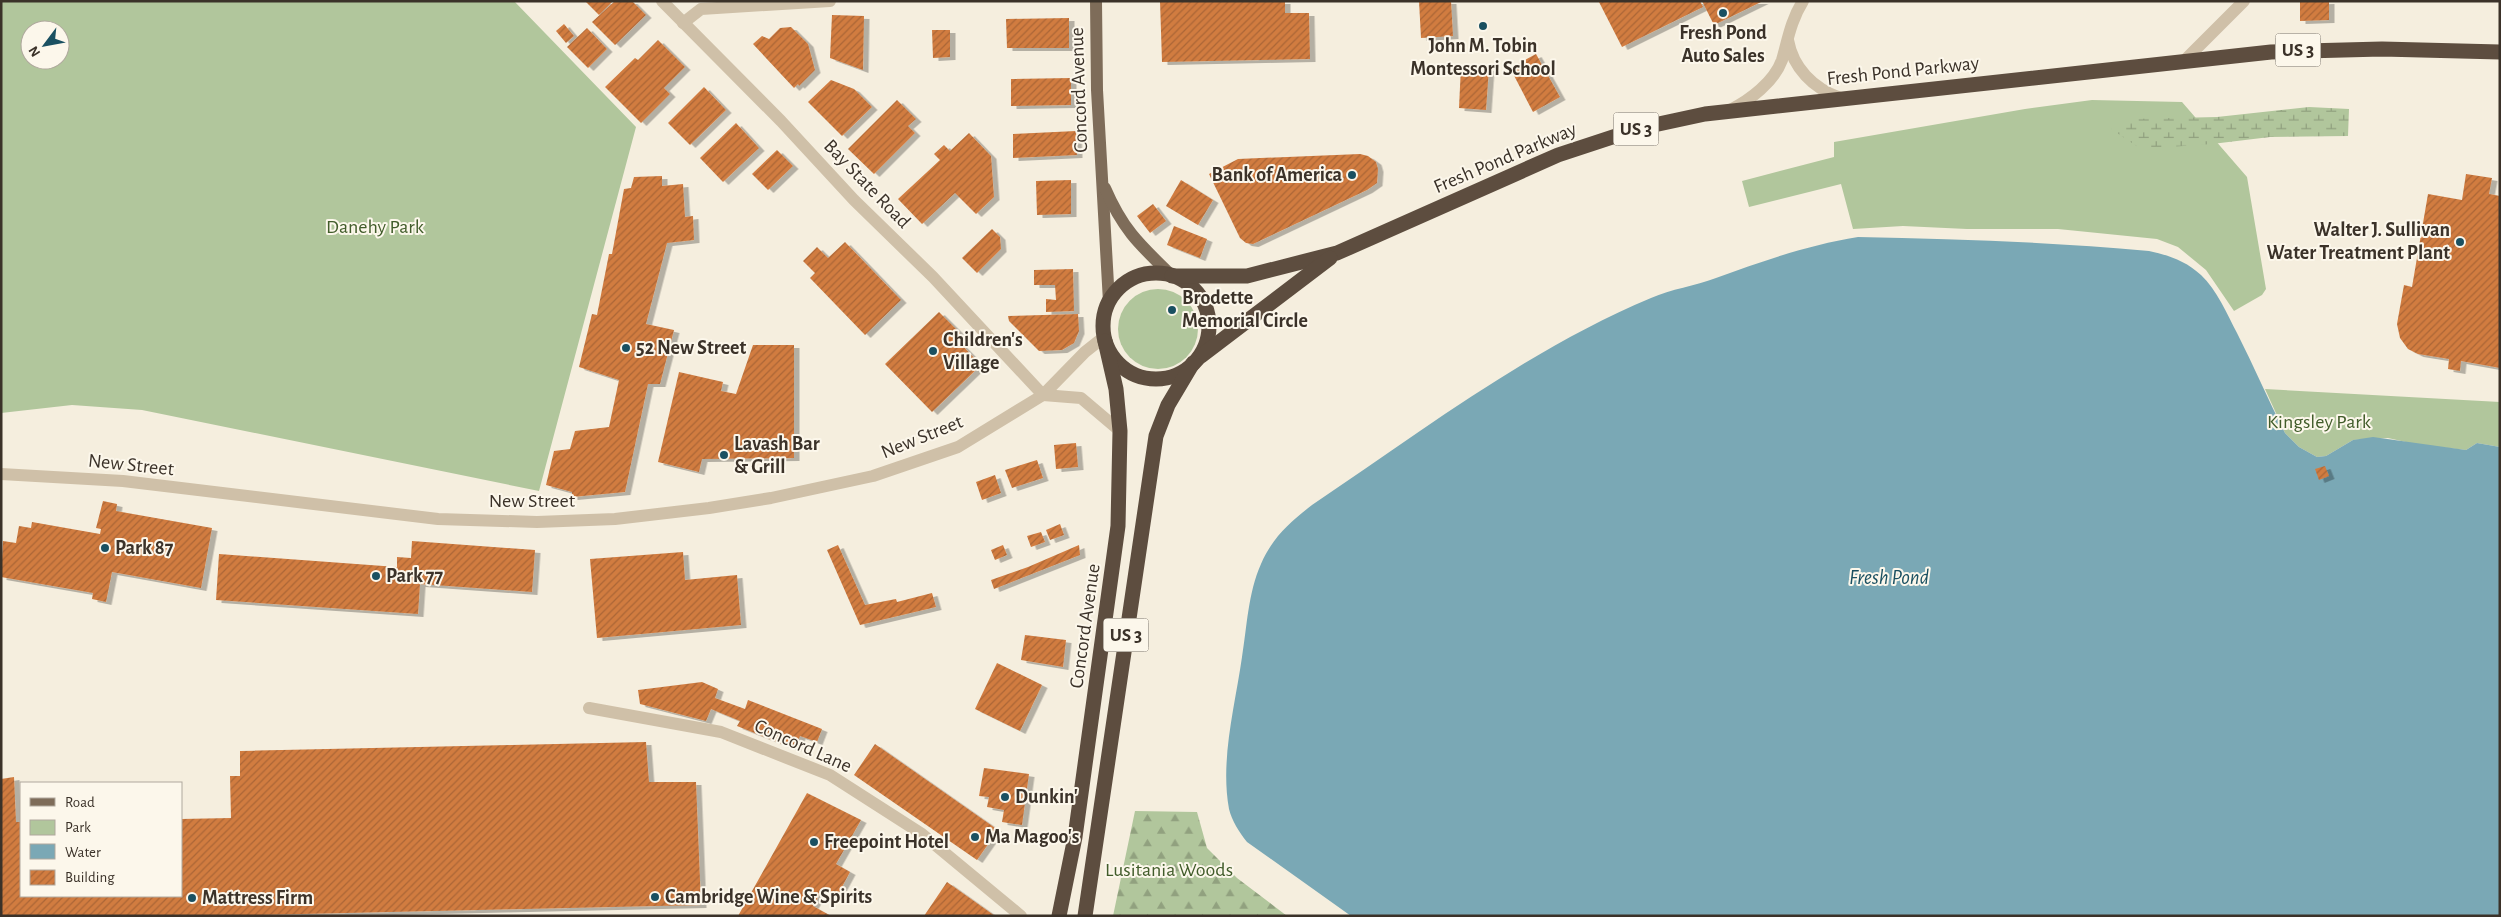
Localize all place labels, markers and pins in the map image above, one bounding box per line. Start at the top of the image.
marker: Fresh Pond Auto Sales [1717,7,1729,19]
marker: John M. Tobin Montessori School [1477,20,1489,32]
place label: Fresh Pond Auto Sales [1679,23,1767,66]
place label: John M. Tobin Montessori School [1410,36,1556,79]
place label: Bank of America [1212,165,1342,185]
marker: Bank of America [1346,169,1358,181]
place label: Walter J. Sullivan Water Treatment Plant [2267,220,2450,263]
marker: Walter J. Sullivan Water Treatment Plant [2454,236,2466,248]
place label: Brodette Memorial Circle [1182,288,1308,331]
marker: Brodette Memorial Circle [1166,304,1178,316]
place label: Children's Village [943,330,1023,373]
place label: 52 New Street [636,338,747,358]
marker: 52 New Street [620,342,632,354]
marker: Children's Village [927,345,939,357]
place label: Lavash Bar & Grill [734,434,820,477]
marker: Lavash Bar & Grill [718,449,730,461]
place label: Park 87 [115,538,174,558]
marker: Park 87 [99,542,111,554]
place label: Park 77 [386,566,443,586]
marker: Park 77 [370,570,382,582]
place label: Dunkin' [1015,787,1078,807]
marker: Dunkin' [999,791,1011,803]
place label: Ma Magoo's [985,827,1080,847]
marker: Ma Magoo's [969,831,981,843]
place label: Freepoint Hotel [824,832,949,852]
marker: Freepoint Hotel [808,836,820,848]
place label: Cambridge Wine & Spirits [665,887,872,907]
place label: Mattress Firm [202,888,313,908]
marker: Cambridge Wine & Spirits [649,891,661,903]
marker: Mattress Firm [186,892,198,904]

